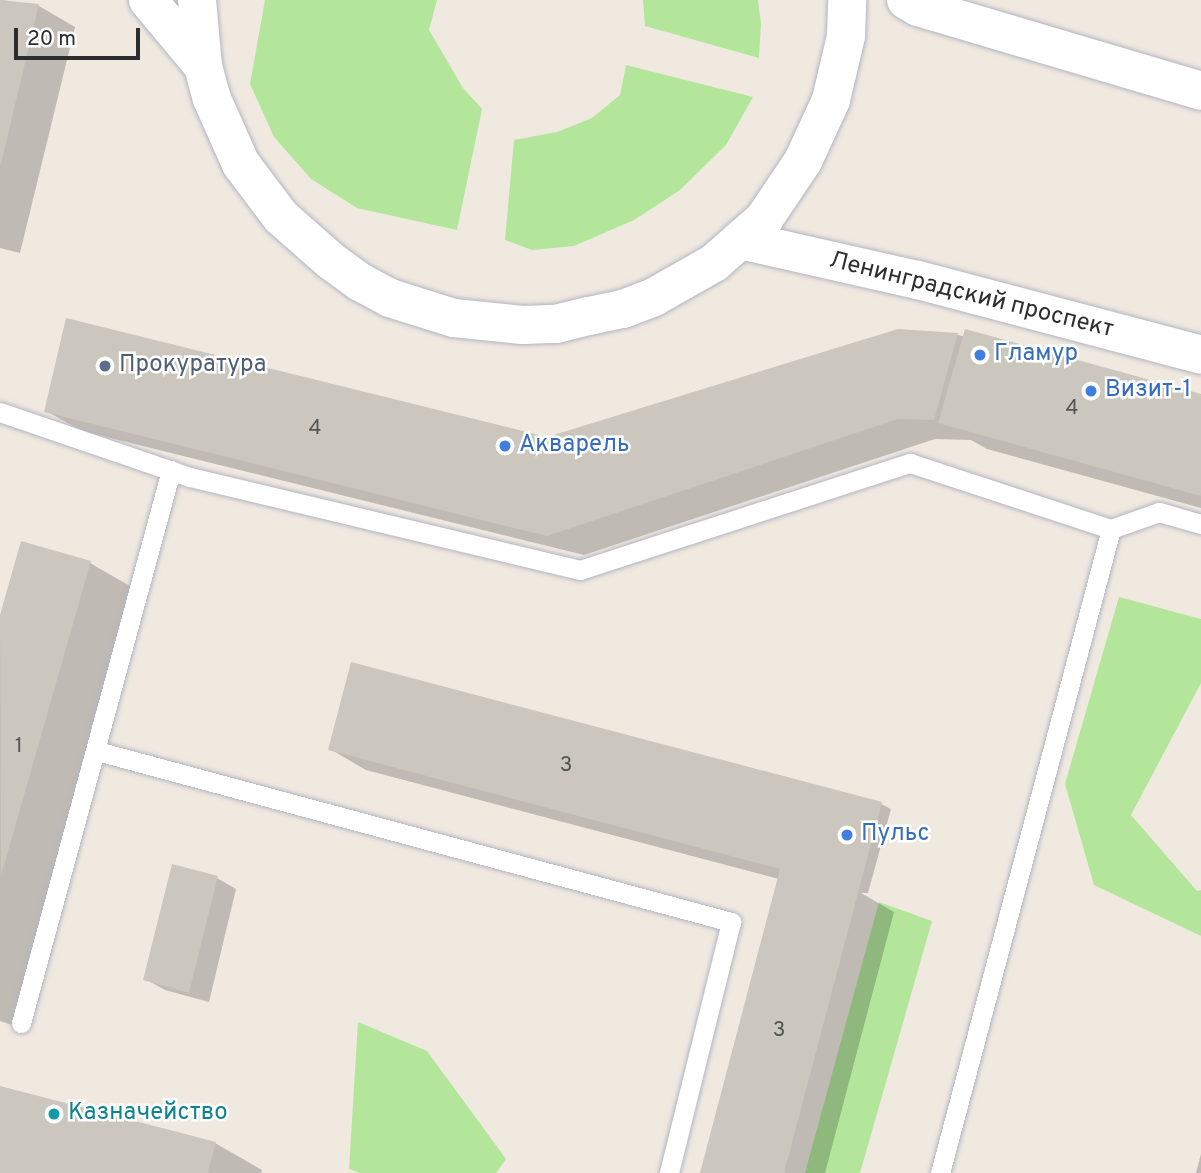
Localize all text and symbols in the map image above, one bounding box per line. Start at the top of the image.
scale bar [18,14,144,58]
text: 20 m [27,26,76,53]
street label: Ленинградский проспект [826,247,1116,345]
place label: Гламур [994,341,1078,369]
marker: Гламур [972,347,988,363]
place label: Прокуратура [119,352,266,380]
marker: Прокуратура [97,358,113,374]
place label: Визит-1 [1105,377,1191,405]
marker: Визит-1 [1083,383,1099,399]
house number: 4 [1065,396,1079,422]
house number: 4 [308,416,322,442]
place label: Акварель [519,432,629,460]
marker: Акварель [497,438,513,454]
house number: 1 [15,734,23,760]
house number: 3 [560,753,572,779]
place label: Пульс [861,821,929,849]
marker: Пульс [839,827,855,843]
house number: 3 [773,1018,785,1044]
place label: Казначейство [68,1100,228,1128]
marker: Казначейство [46,1106,62,1122]

